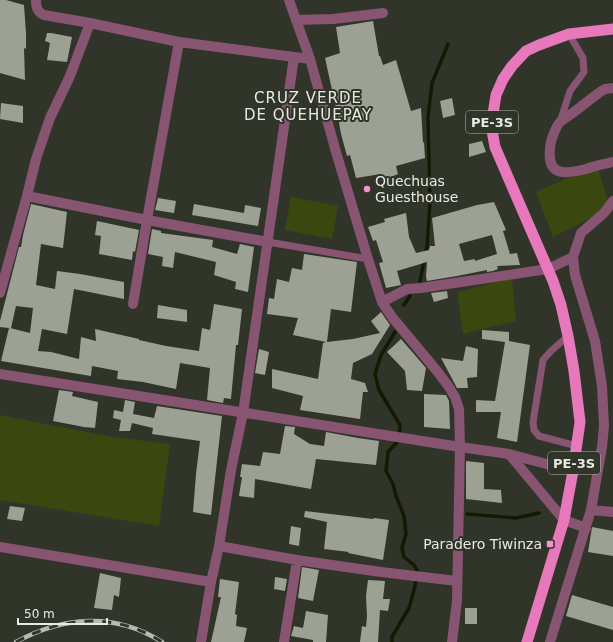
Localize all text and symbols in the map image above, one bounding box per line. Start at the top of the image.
district label: CRUZ VERDE DE QUEHUEPAY [244,89,372,124]
road number: PE-3S [466,111,518,133]
place label: Quechuas Guesthouse [375,173,458,205]
marker: Quechuas Guesthouse [362,184,372,194]
road number: PE-3S [548,452,600,474]
place label: Paradero Tiwinza [423,536,542,552]
marker: Paradero Tiwinza [545,539,555,549]
scale bar [18,600,107,626]
text: 50 m [24,607,55,621]

